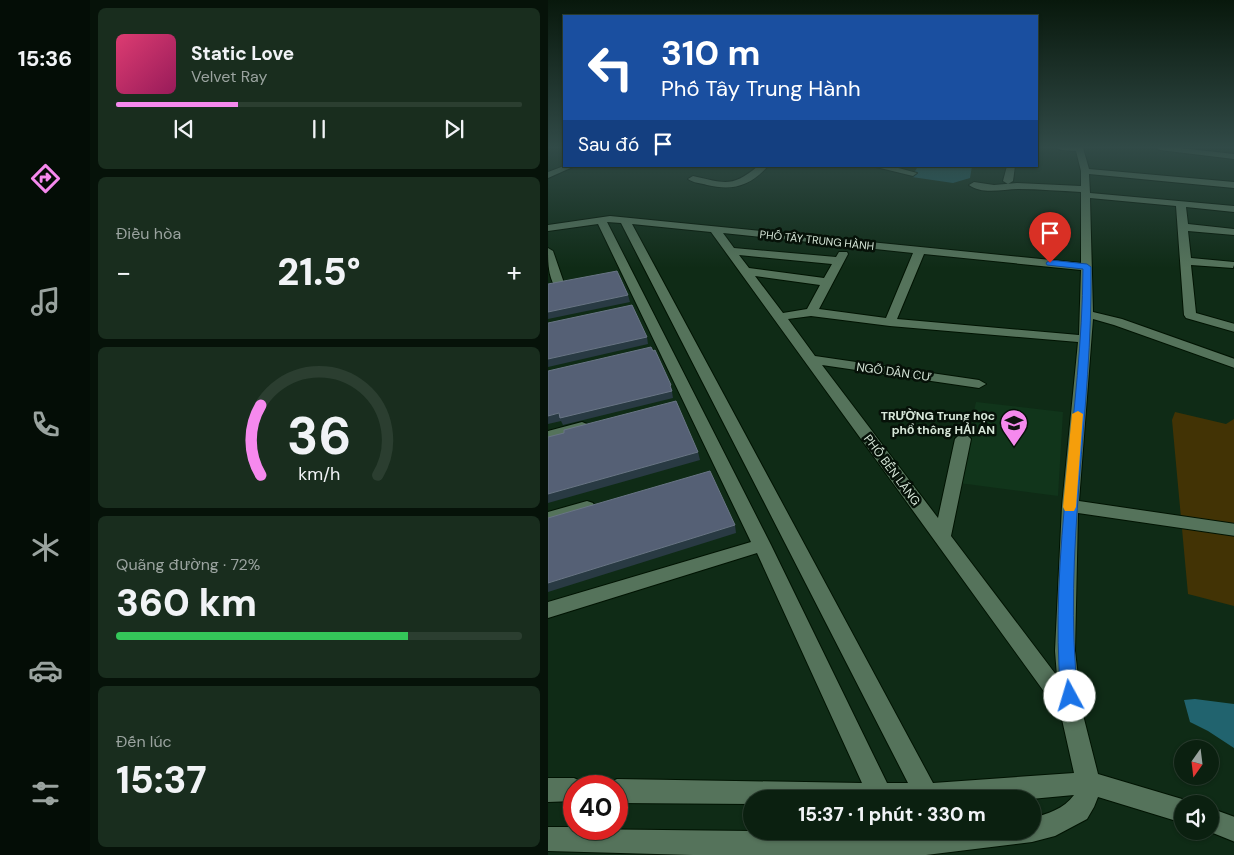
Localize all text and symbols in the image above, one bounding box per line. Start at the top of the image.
text: 310 m [661,30,760,76]
icon: left [578,35,643,100]
text: Static Love [191,41,294,66]
text: 15:36 [18,44,72,73]
text: Velvet Ray [191,66,267,87]
text: Phố Tây Trung Hành [661,74,861,103]
icon: previous [170,115,198,143]
icon: pause [305,115,333,143]
icon: next [440,115,468,143]
icon: arrive [649,130,677,158]
text: Sau đó [578,132,639,157]
icon: directions [28,161,63,196]
pin [1029,212,1071,263]
icon: arrive [1036,219,1064,247]
text: Điều hòa [116,223,181,244]
street label: PHỐ TÂY TRUNG HÀNH [759,227,875,253]
text: 21.5° [277,247,361,297]
text: − [116,254,131,291]
text: + [507,254,522,291]
icon: music [28,284,63,319]
street label: NGÕ DÂN CƯ [855,359,933,385]
text: 36 [287,402,351,470]
icon: phone [28,407,63,442]
place label: TRƯỜNG Trung học phổ thông HẢI AN [881,408,995,438]
school or university icon: TRƯỜNG Trung học phổ thông HẢI AN [999,408,1029,447]
street label: PHỐ BẾN LÁNG [860,431,924,509]
text: km/h [298,462,340,486]
icon: climate [28,530,63,565]
text: Quãng đường · 72% [116,554,260,575]
text: 360 km [116,578,257,628]
icon: car [28,653,63,688]
position arrow [1043,669,1095,721]
text: Đến lúc [116,731,172,752]
north arrow [1174,740,1219,785]
map controls [1174,740,1219,840]
text: 15:37 [116,755,207,805]
speed limit sign: 40 [563,775,628,840]
icon: filters [28,776,63,811]
button: sound [1174,795,1219,840]
text: 15:37 · 1 phút · 330 m [798,802,986,827]

